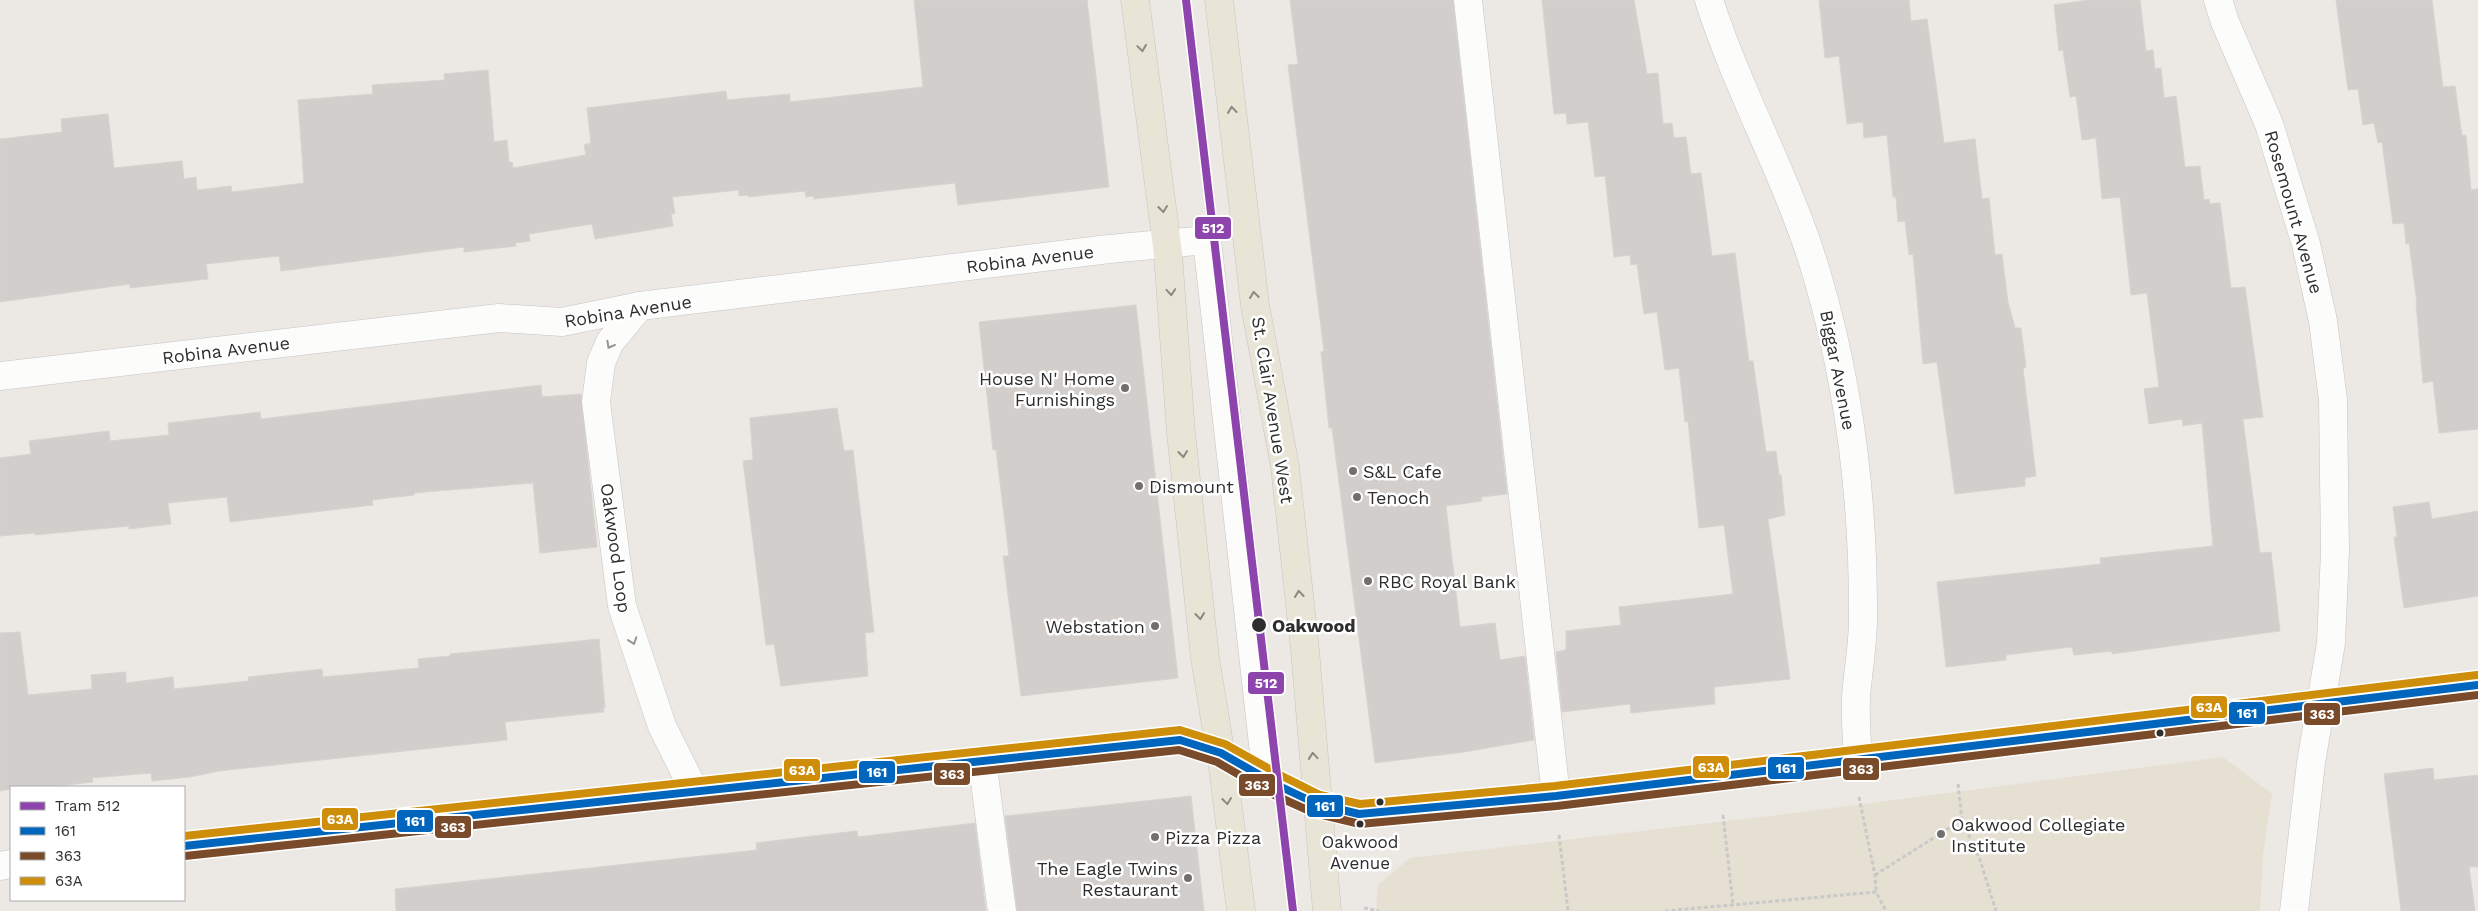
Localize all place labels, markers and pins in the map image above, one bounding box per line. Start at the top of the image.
place label: House N' Home Furnishings [979,368,1115,410]
marker: House N' Home Furnishings [1119,382,1131,394]
place label: S&L Cafe [1363,461,1442,482]
marker: S&L Cafe [1347,465,1359,477]
place label: Dismount [1149,476,1234,497]
marker: Dismount [1133,480,1145,492]
place label: Tenoch [1367,487,1429,508]
marker: Tenoch [1351,491,1363,503]
place label: RBC Royal Bank [1378,571,1516,592]
marker: RBC Royal Bank [1362,575,1374,587]
place label: Oakwood [1272,615,1356,636]
place label: Webstation [1046,616,1145,637]
marker: Oakwood [1250,616,1268,634]
marker: Webstation [1149,620,1161,632]
unlabelled marker [2155,728,2165,738]
unlabelled marker [1375,797,1385,807]
place label: Oakwood Collegiate Institute [1951,814,2125,856]
marker: Oakwood Avenue [1355,819,1365,829]
place label: Pizza Pizza [1165,827,1261,848]
marker: Oakwood Collegiate Institute [1935,828,1947,840]
marker: Pizza Pizza [1149,831,1161,843]
place label: Oakwood Avenue [1322,832,1398,873]
place label: The Eagle Twins Restaurant [1037,858,1178,900]
marker: The Eagle Twins Restaurant [1182,872,1194,884]

